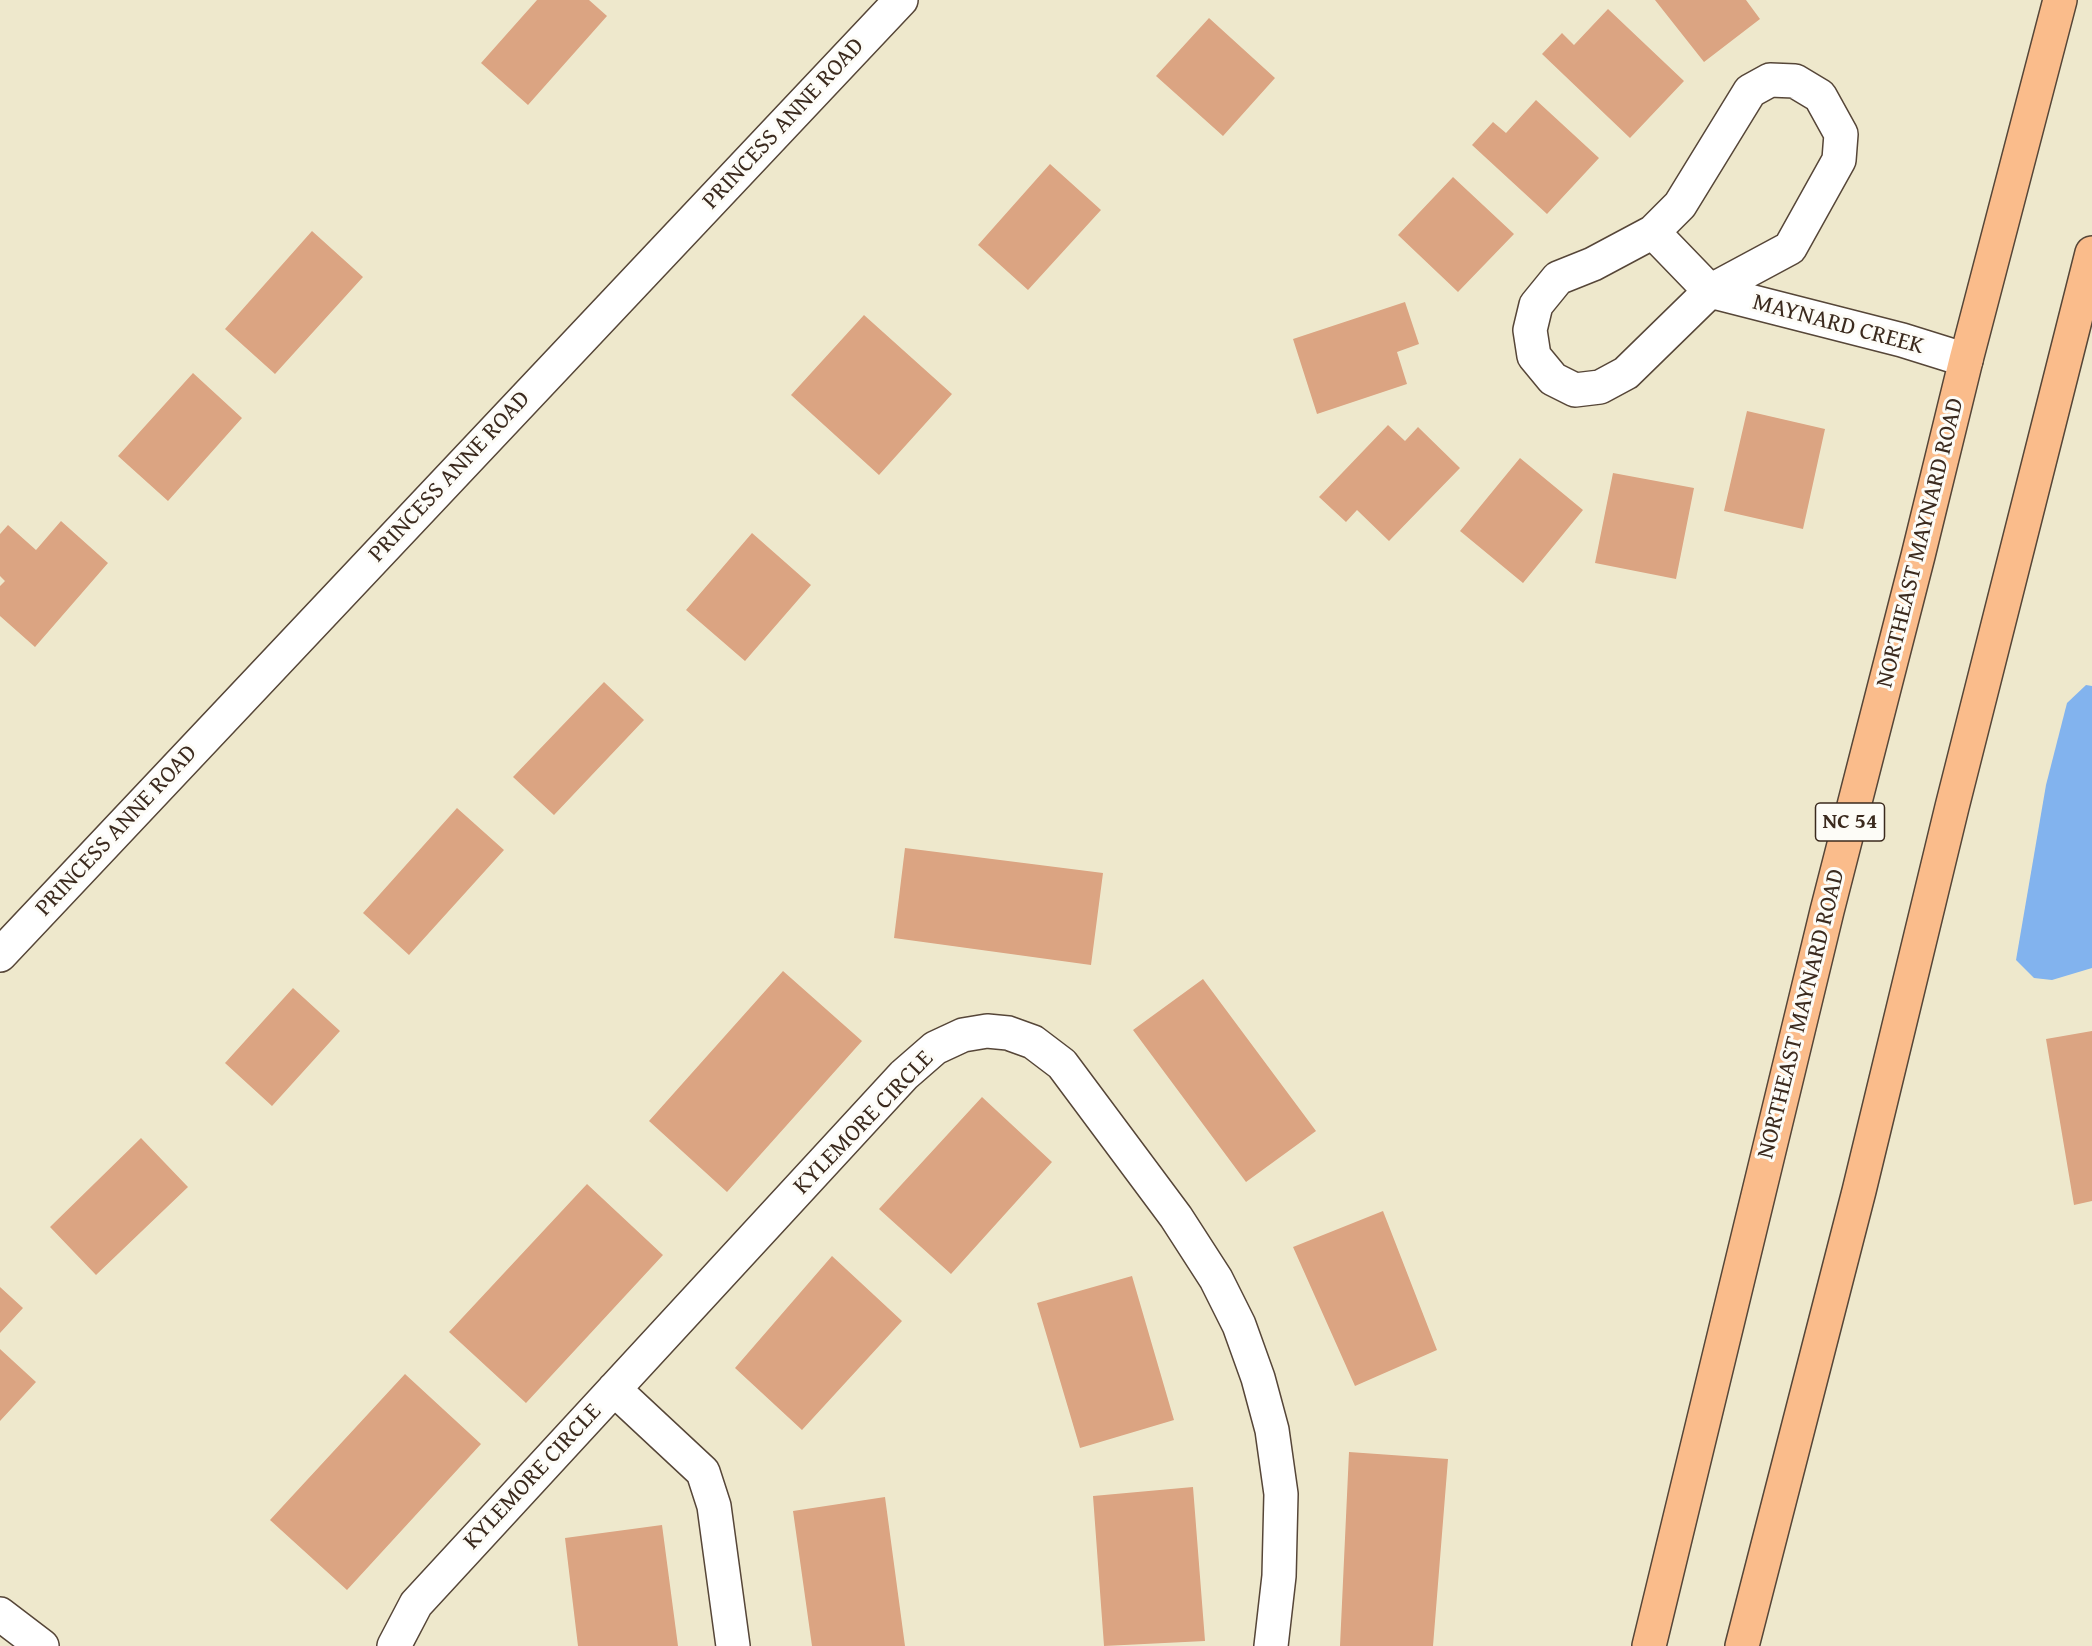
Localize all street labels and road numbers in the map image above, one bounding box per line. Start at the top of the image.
street label: PRINCESS ANNE ROAD [697,32,871,216]
street label: MAYNARD CREEK [1749,288,1927,362]
street label: PRINCESS ANNE ROAD [363,385,537,569]
street label: NORTHEAST MAYNARD ROAD [1871,395,1971,691]
street label: PRINCESS ANNE ROAD [30,739,204,923]
road number: NC 54 [1816,803,1884,841]
street label: NORTHEAST MAYNARD ROAD [1752,866,1852,1162]
street label: KYLEMORE CIRCLE [788,1045,940,1201]
street label: KYLEMORE CIRCLE [458,1398,608,1556]

